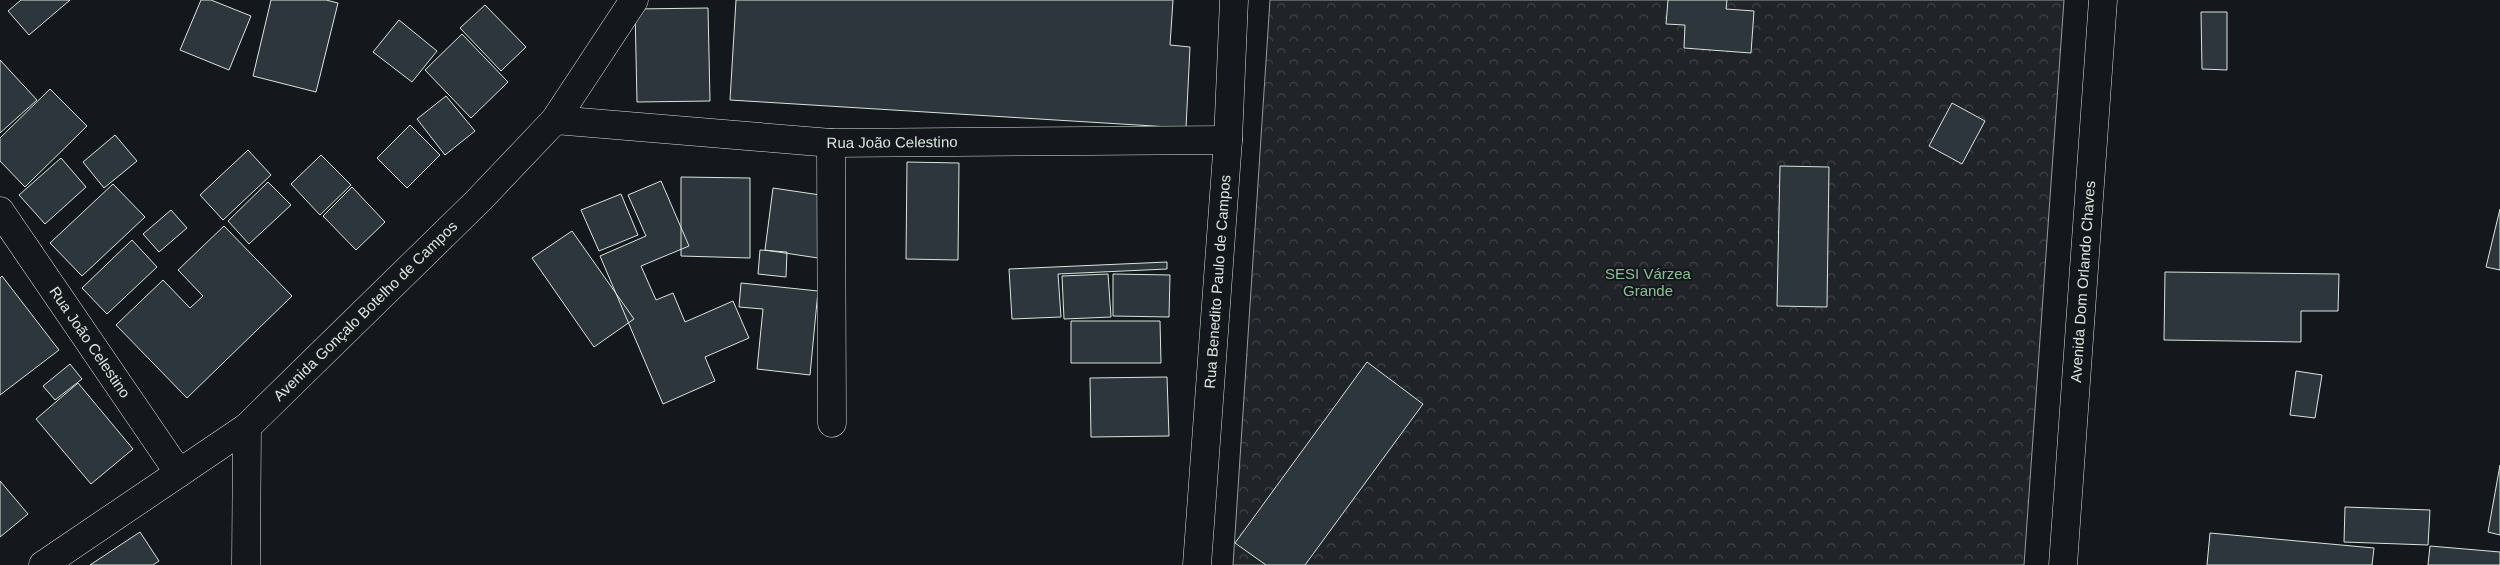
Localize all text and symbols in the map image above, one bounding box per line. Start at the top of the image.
street label: Rua João Celestino [826,133,958,151]
street label: Rua Benedito Paulo de Campos [1201,174,1233,389]
street label: Avenida Dom Orlando Chaves [2067,180,2098,383]
street label: Avenida Gonçalo Botelho de Campos [270,217,460,404]
park label: SESI Várzea Grande [1605,265,1692,299]
street label: Rua João Celestino [46,283,134,401]

